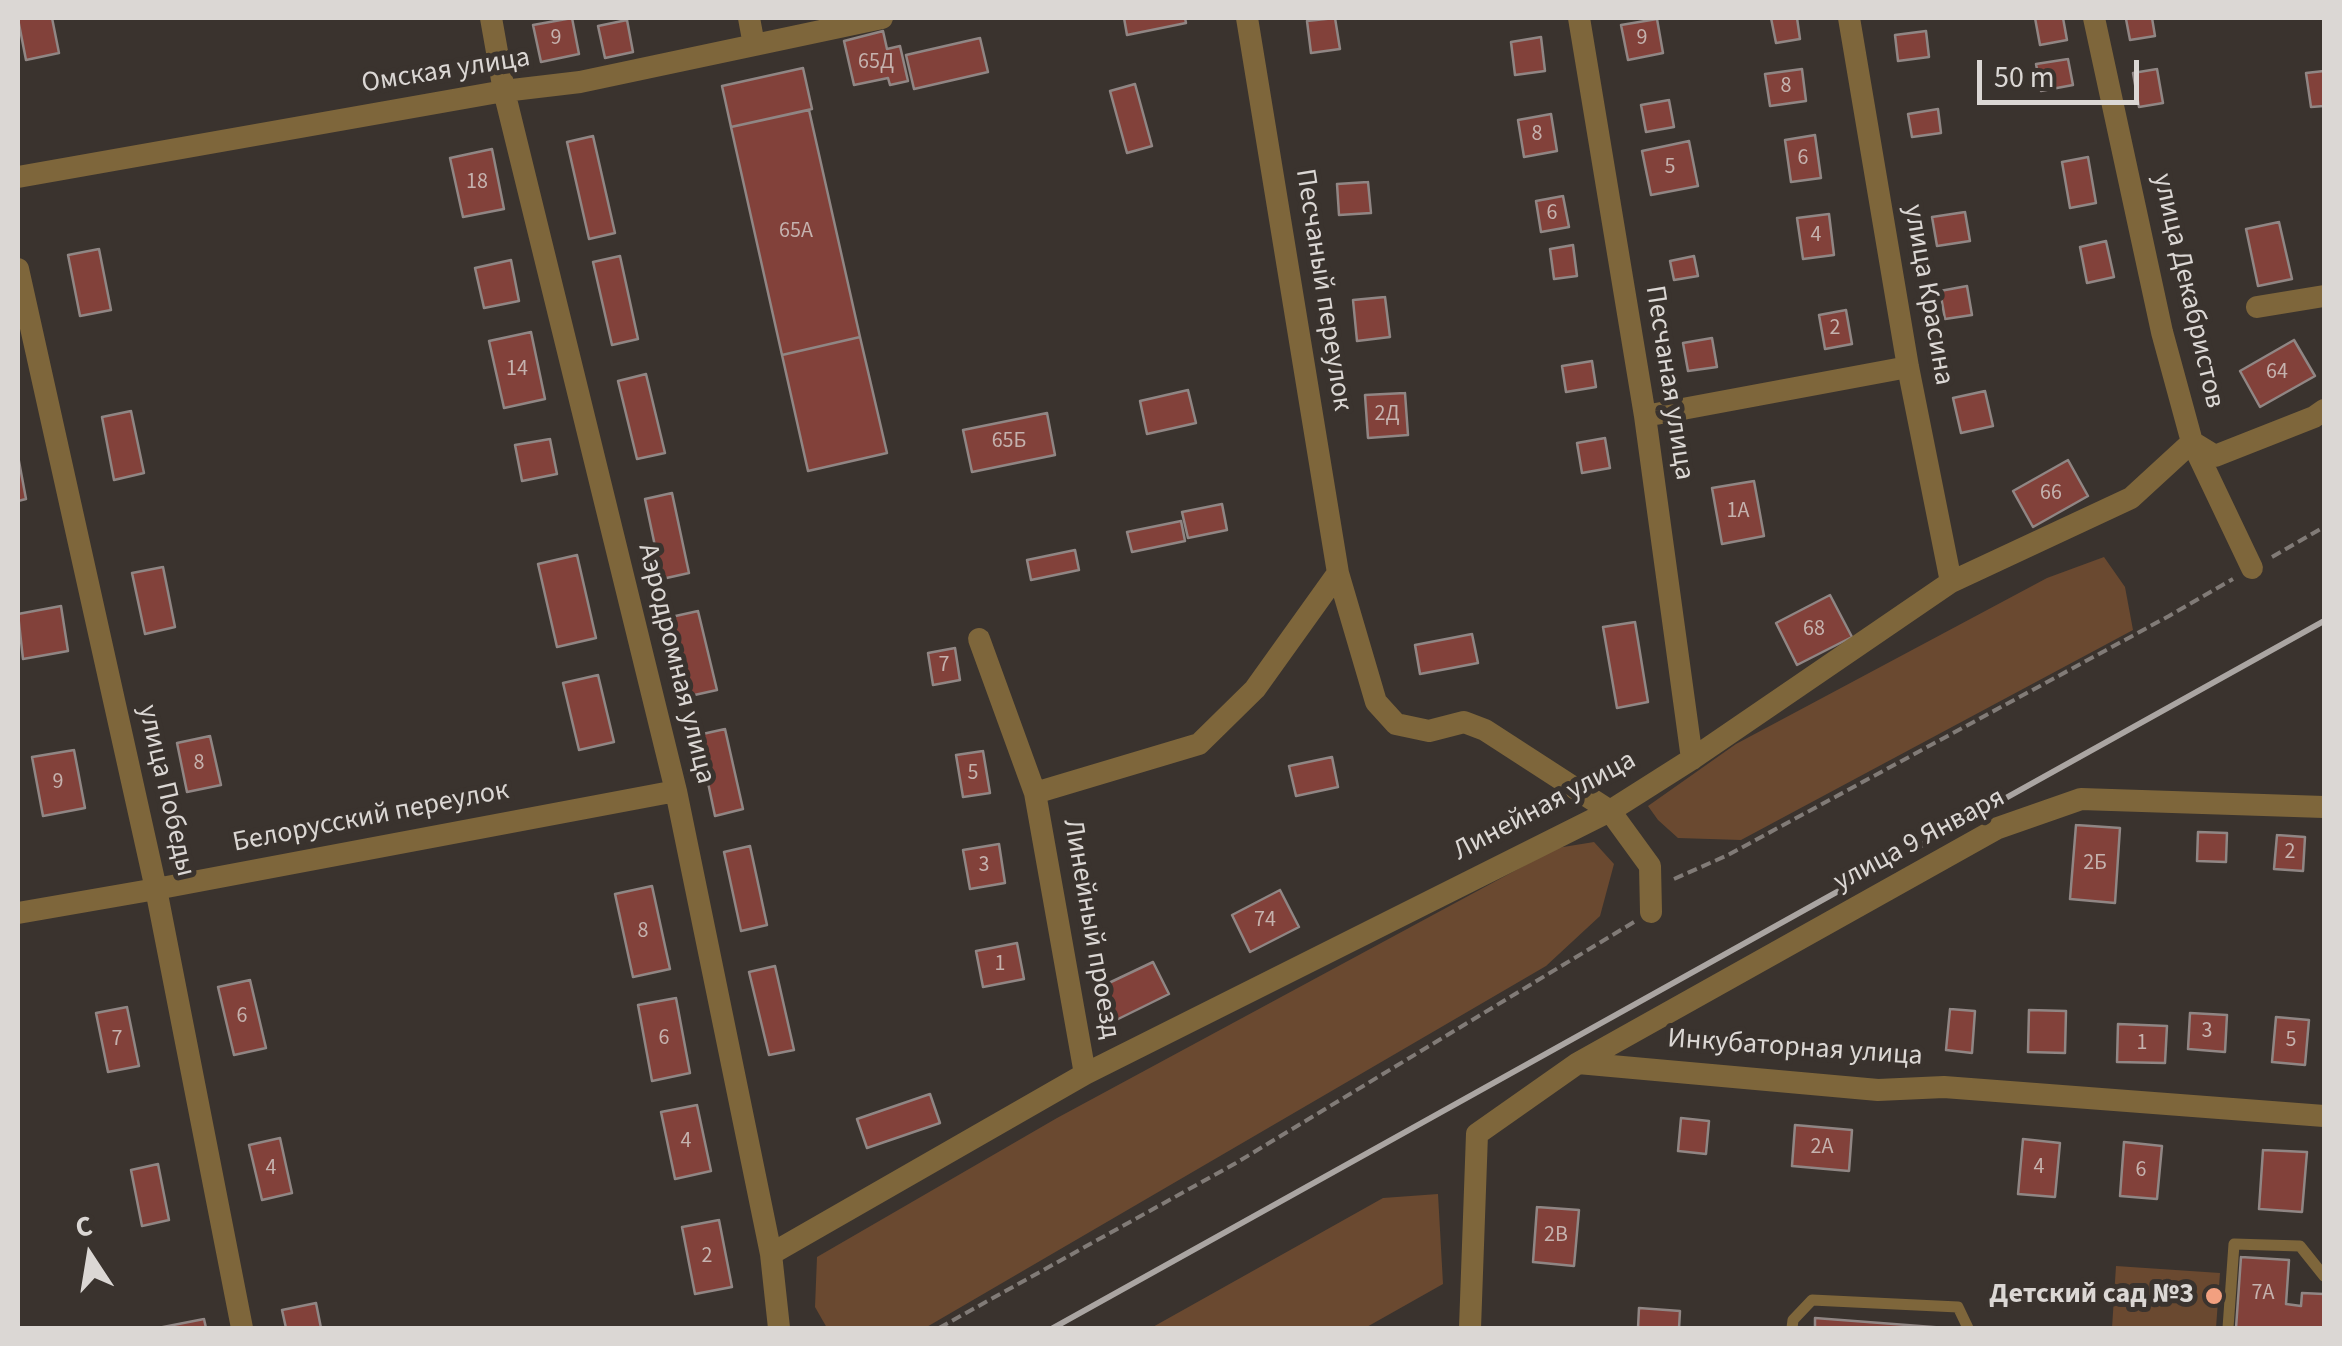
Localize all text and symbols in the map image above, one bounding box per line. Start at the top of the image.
house number: 9 [551,26,561,52]
house number: 9 [1637,26,1647,52]
scale bar [1982,40,2144,102]
street label: Омская улица [359,42,533,102]
house number: 65Д [858,50,894,76]
text: 50 m [1994,56,2055,99]
house number: 8 [1781,74,1791,100]
house number: 8 [1532,122,1542,148]
house number: 6 [1798,146,1808,172]
house number: 5 [1665,155,1675,181]
street label: Песчаный переулок [1286,167,1358,413]
house number: 18 [466,170,488,196]
street label: улица Декабристов [2144,170,2230,412]
house number: 6 [1547,201,1557,227]
street label: улица Красина [1895,202,1959,388]
house number: 65А [779,219,813,245]
house number: 4 [1811,223,1821,249]
street label: Песчаная улица [1636,284,1700,482]
house number: 2 [1830,316,1840,342]
house number: 14 [506,357,528,383]
house number: 64 [2266,360,2288,386]
house number: 2Д [1375,402,1399,428]
house number: 65Б [992,429,1026,455]
house number: 66 [2040,481,2062,507]
house number: 1А [1727,499,1749,525]
street label: Аэродромная улица [629,540,721,788]
house number: 68 [1803,617,1825,643]
house number: 7 [939,653,949,679]
street label: улица Победы [129,702,201,880]
street label: Линейная улица [1448,745,1642,869]
house number: 8 [194,751,204,777]
house number: 5 [968,761,978,787]
house number: 9 [53,770,63,796]
street label: Белорусский переулок [230,775,512,861]
street label: улица 9 Января [1829,782,2011,900]
street label: Линейный проезд [1054,816,1126,1042]
house number: 2 [2285,840,2295,866]
house number: 2Б [2083,851,2107,877]
house number: 3 [979,853,989,879]
house number: 74 [1254,908,1276,934]
house number: 8 [638,919,648,945]
house number: 1 [995,952,1005,978]
house number: 6 [237,1004,247,1030]
house number: 3 [2202,1019,2212,1045]
street label: Инкубаторная улица [1666,1023,1924,1075]
house number: 6 [659,1026,669,1052]
house number: 7 [112,1027,122,1053]
house number: 5 [2286,1028,2296,1054]
house number: 1 [2137,1031,2147,1057]
house number: 4 [681,1129,691,1155]
house number: 2А [1811,1135,1833,1161]
house number: 4 [2034,1155,2044,1181]
house number: 4 [266,1156,276,1182]
house number: 6 [2136,1158,2146,1184]
text: С [72,1205,96,1248]
north arrow [40,1206,140,1306]
house number: 2В [1544,1223,1568,1249]
house number: 2 [702,1244,712,1270]
place label: Детский сад №3 [1989,1279,2194,1313]
house number: 7А [2252,1281,2274,1307]
marker: Детский сад №3 [2203,1285,2225,1307]

